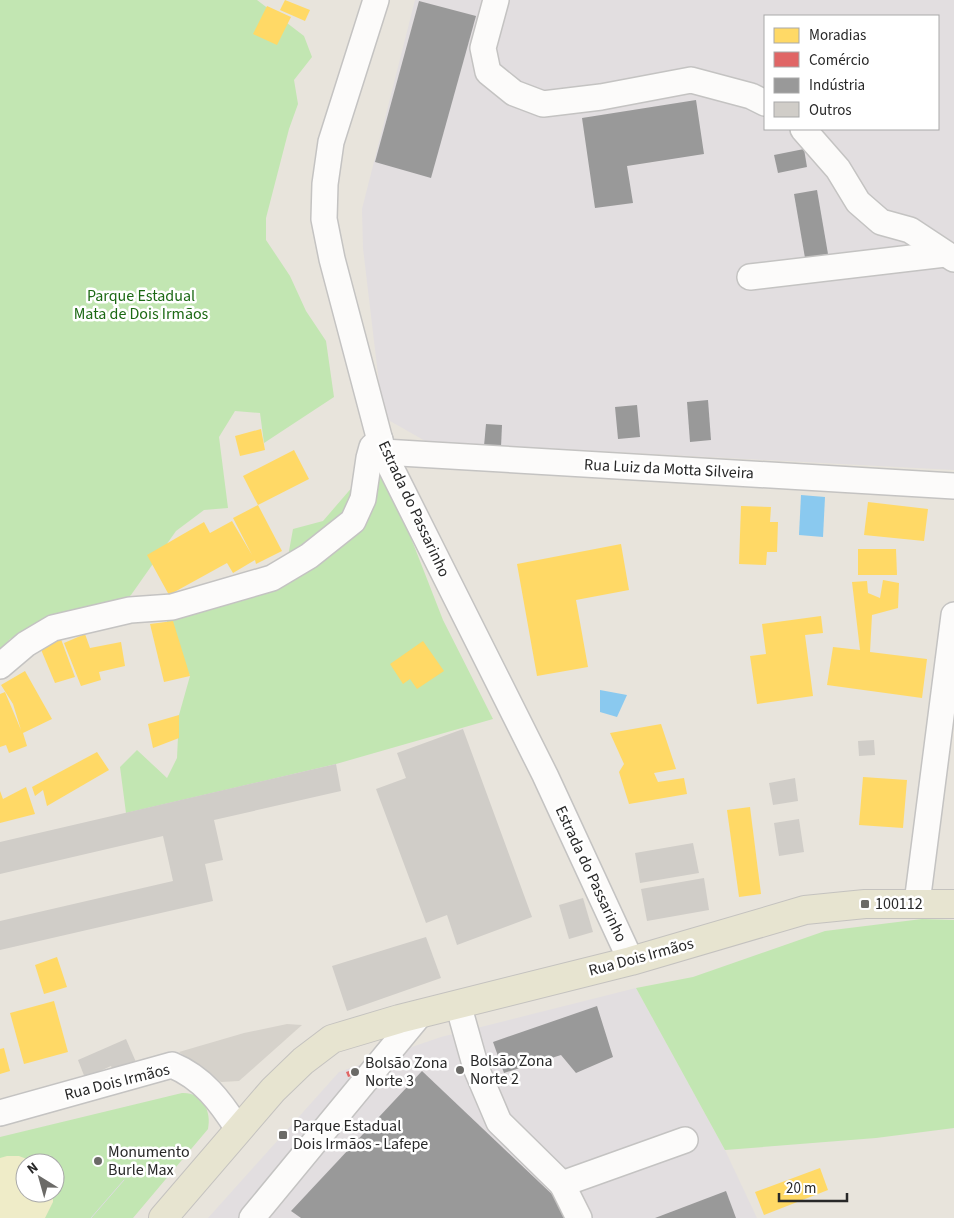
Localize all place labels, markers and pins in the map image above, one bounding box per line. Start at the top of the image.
place label: 100112 [875,893,923,915]
marker: 100112 [859,898,871,910]
place label: Bolsão Zona Norte 2 [470,1050,553,1090]
place label: Bolsão Zona Norte 3 [365,1052,448,1092]
marker: Bolsão Zona Norte 2 [454,1064,466,1076]
marker: Bolsão Zona Norte 3 [349,1066,361,1078]
place label: Parque Estadual Dois Irmãos - Lafepe [293,1115,428,1155]
marker: Parque Estadual Dois Irmãos - Lafepe [277,1129,289,1141]
place label: Monumento Burle Max [108,1141,190,1181]
marker: Monumento Burle Max [92,1155,104,1167]

